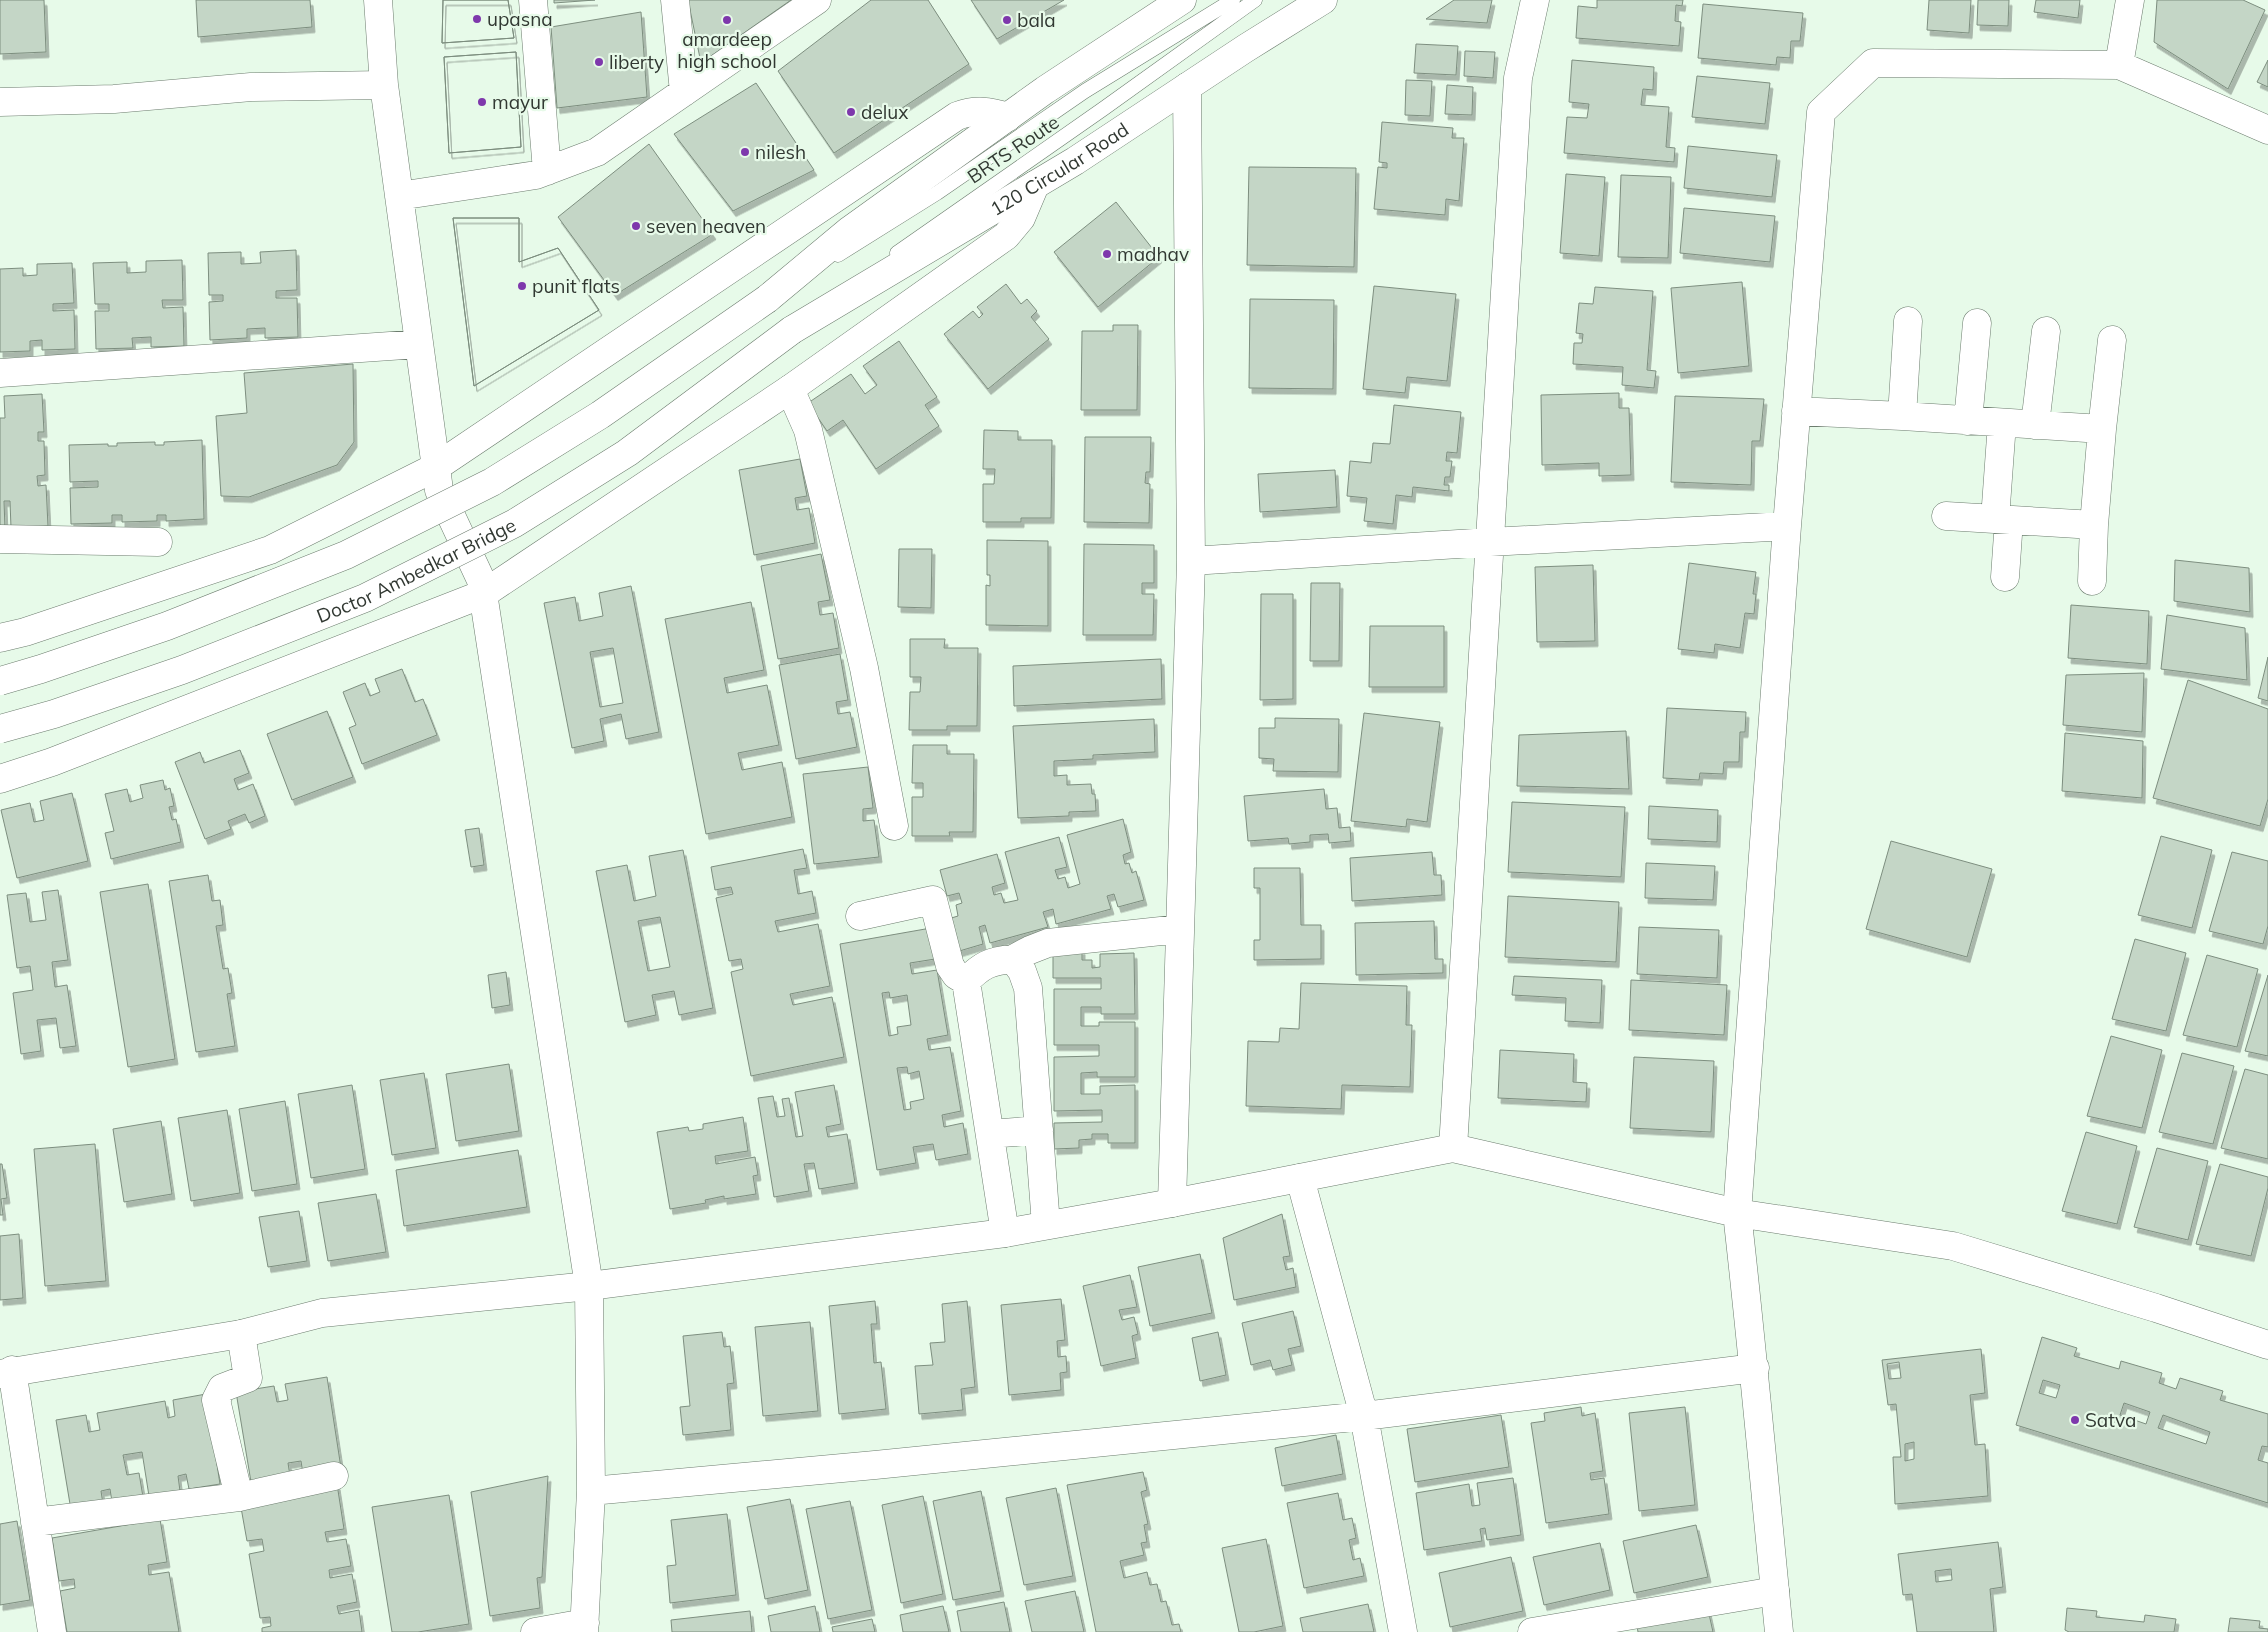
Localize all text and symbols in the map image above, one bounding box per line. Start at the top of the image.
place label: upasna [487,7,553,31]
place label: bala [1017,8,1056,32]
marker: upasna [471,13,483,25]
marker: amardeep high school [721,14,733,26]
marker: bala [1001,14,1013,26]
place label: amardeep high school [677,27,777,73]
place label: liberty [609,50,664,74]
marker: liberty [593,56,605,68]
place label: mayur [492,90,548,114]
marker: mayur [476,96,488,108]
place label: delux [861,100,908,124]
marker: delux [845,106,857,118]
street label: BRTS Route [963,110,1063,188]
street label: 120 Circular Road [986,117,1133,221]
place label: nilesh [755,140,806,164]
marker: nilesh [739,146,751,158]
place label: seven heaven [646,214,766,238]
marker: seven heaven [630,220,642,232]
place label: madhav [1117,242,1189,266]
marker: madhav [1101,248,1113,260]
place label: punit flats [532,274,620,298]
marker: punit flats [516,280,528,292]
street label: Doctor Ambedkar Bridge [313,513,520,628]
place label: Satva [2085,1408,2136,1432]
marker: Satva [2069,1414,2081,1426]

